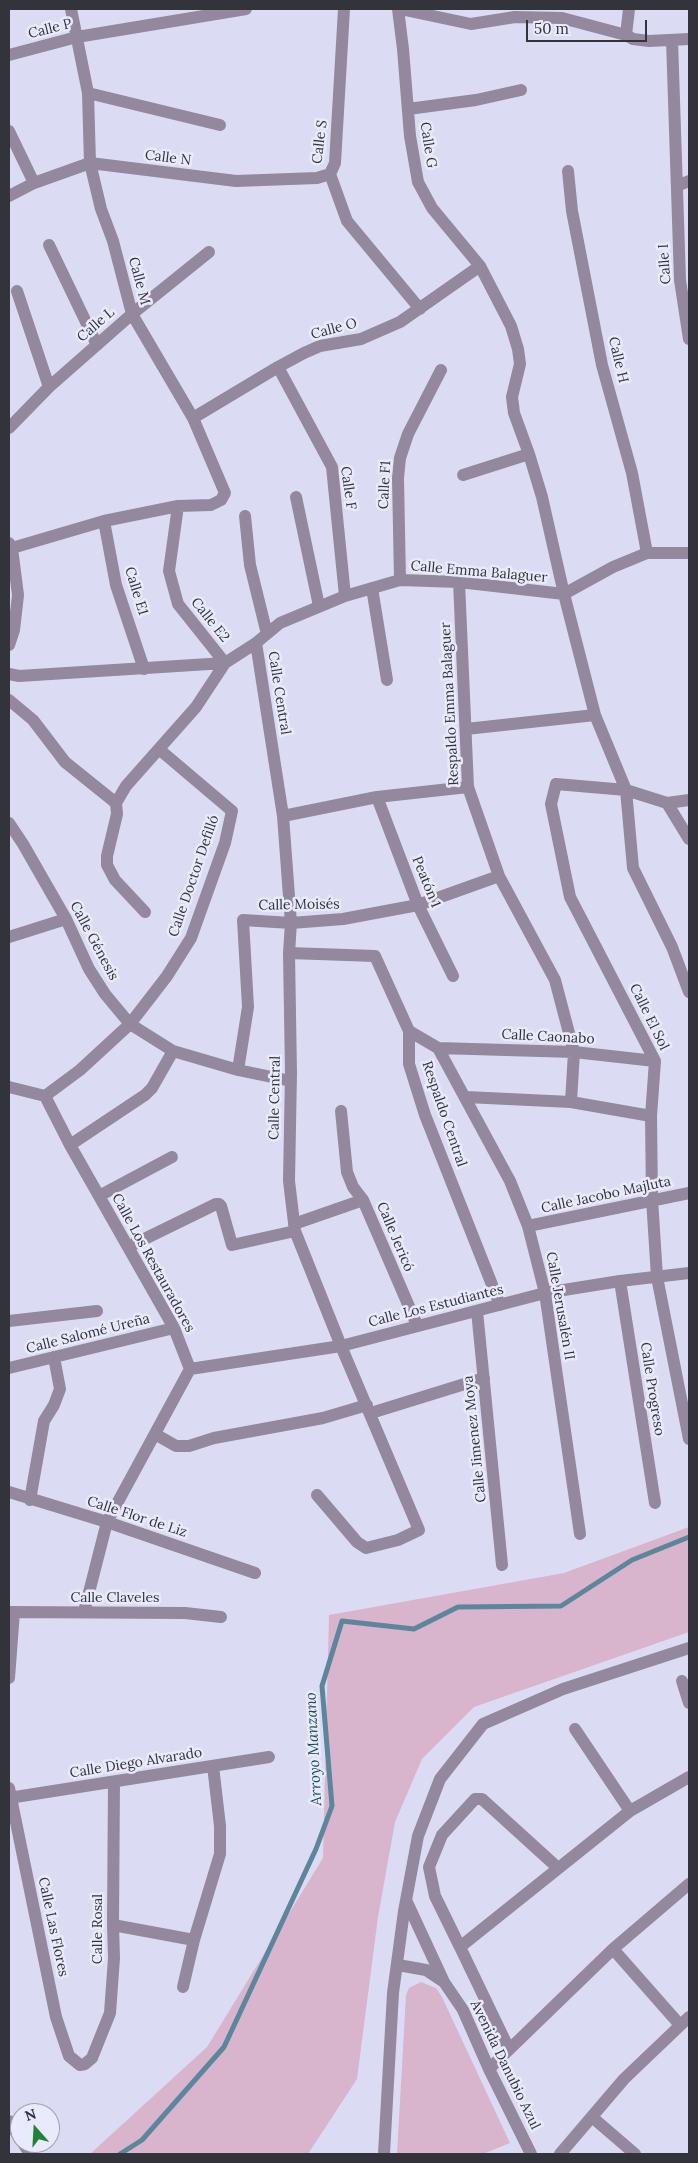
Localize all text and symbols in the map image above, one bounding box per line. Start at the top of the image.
scale bar [528,10,649,42]
street label: Calle P [26,15,74,43]
text: 50 m [534,19,569,38]
street label: Calle S [309,119,331,165]
street label: Calle G [416,121,440,169]
street label: Calle N [144,147,192,169]
street label: Calle I [655,243,675,285]
street label: Calle M [125,255,153,307]
street label: Calle L [74,304,118,346]
street label: Calle O [309,315,359,343]
street label: Calle H [605,335,631,385]
street label: Calle F1 [375,460,395,510]
street label: Calle F [337,465,359,511]
street label: Calle Emma Balaguer [410,558,548,586]
street label: Calle E1 [121,565,151,617]
street label: Calle E2 [187,594,233,646]
street label: Respaldo Emma Balaguer [437,622,463,786]
street label: Calle Central [264,650,294,736]
street label: Calle Doctor Defilló [165,813,223,939]
street label: Peatón 1 [408,854,444,910]
street label: Calle Moisés [258,896,340,914]
street label: Calle Génesis [66,899,122,983]
street label: Calle El Sol [626,981,672,1053]
street label: Calle Caonabo [501,1026,595,1048]
street label: Calle Central [266,1056,284,1140]
street label: Respaldo Central [418,1059,470,1169]
street label: Calle Jacobo Majluta [540,1173,672,1217]
street label: Calle Los Restauradores [108,1191,198,1335]
street label: Calle Jericó [373,1200,417,1274]
street label: Calle Jerusalén II [542,1251,578,1361]
street label: Calle Los Estudiantes [367,1281,505,1331]
street label: Calle Salomé Ureña [25,1311,151,1357]
street label: Calle Progreso [636,1341,668,1437]
street label: Calle Jimenez Moya [460,1375,490,1503]
street label: Calle Flor de Liz [85,1493,189,1541]
street label: Calle Claveles [70,1590,160,1606]
water label: Arroyo Manzano [302,1692,326,1806]
street label: Calle Diego Alvarado [69,1744,203,1782]
street label: Calle Las Flores [34,1876,72,1978]
street label: Calle Rosal [90,1894,106,1964]
street label: Avenida Danubio Azul [466,1998,544,2132]
north arrow [10,2103,60,2153]
text: N [22,2104,38,2125]

